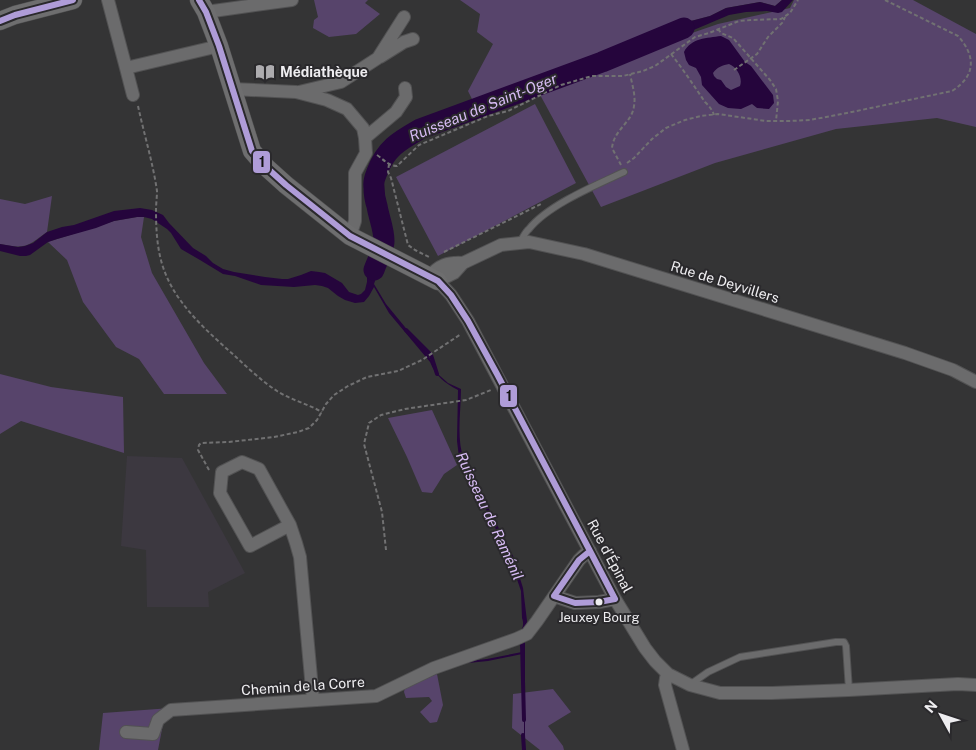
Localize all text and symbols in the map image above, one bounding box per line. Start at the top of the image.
library icon: Médiathèque [254,61,276,83]
place label: Médiathèque [280,64,368,80]
water label: Ruisseau de Saint-Oger [407,69,560,144]
line badge: 1 [252,150,271,174]
text: 1 [259,154,265,170]
street label: Rue de Deyvillers [669,258,781,306]
line badge: 1 [499,384,518,408]
text: 1 [506,388,512,404]
water label: Ruisseau de Raménil [453,449,527,583]
street label: Rue d’Épinal [584,516,637,595]
marker: Jeuxey Bourg [594,597,604,607]
place label: Jeuxey Bourg [558,610,640,625]
street label: Chemin de la Corre [241,674,365,698]
north arrow [916,690,966,740]
text: N [921,697,941,716]

